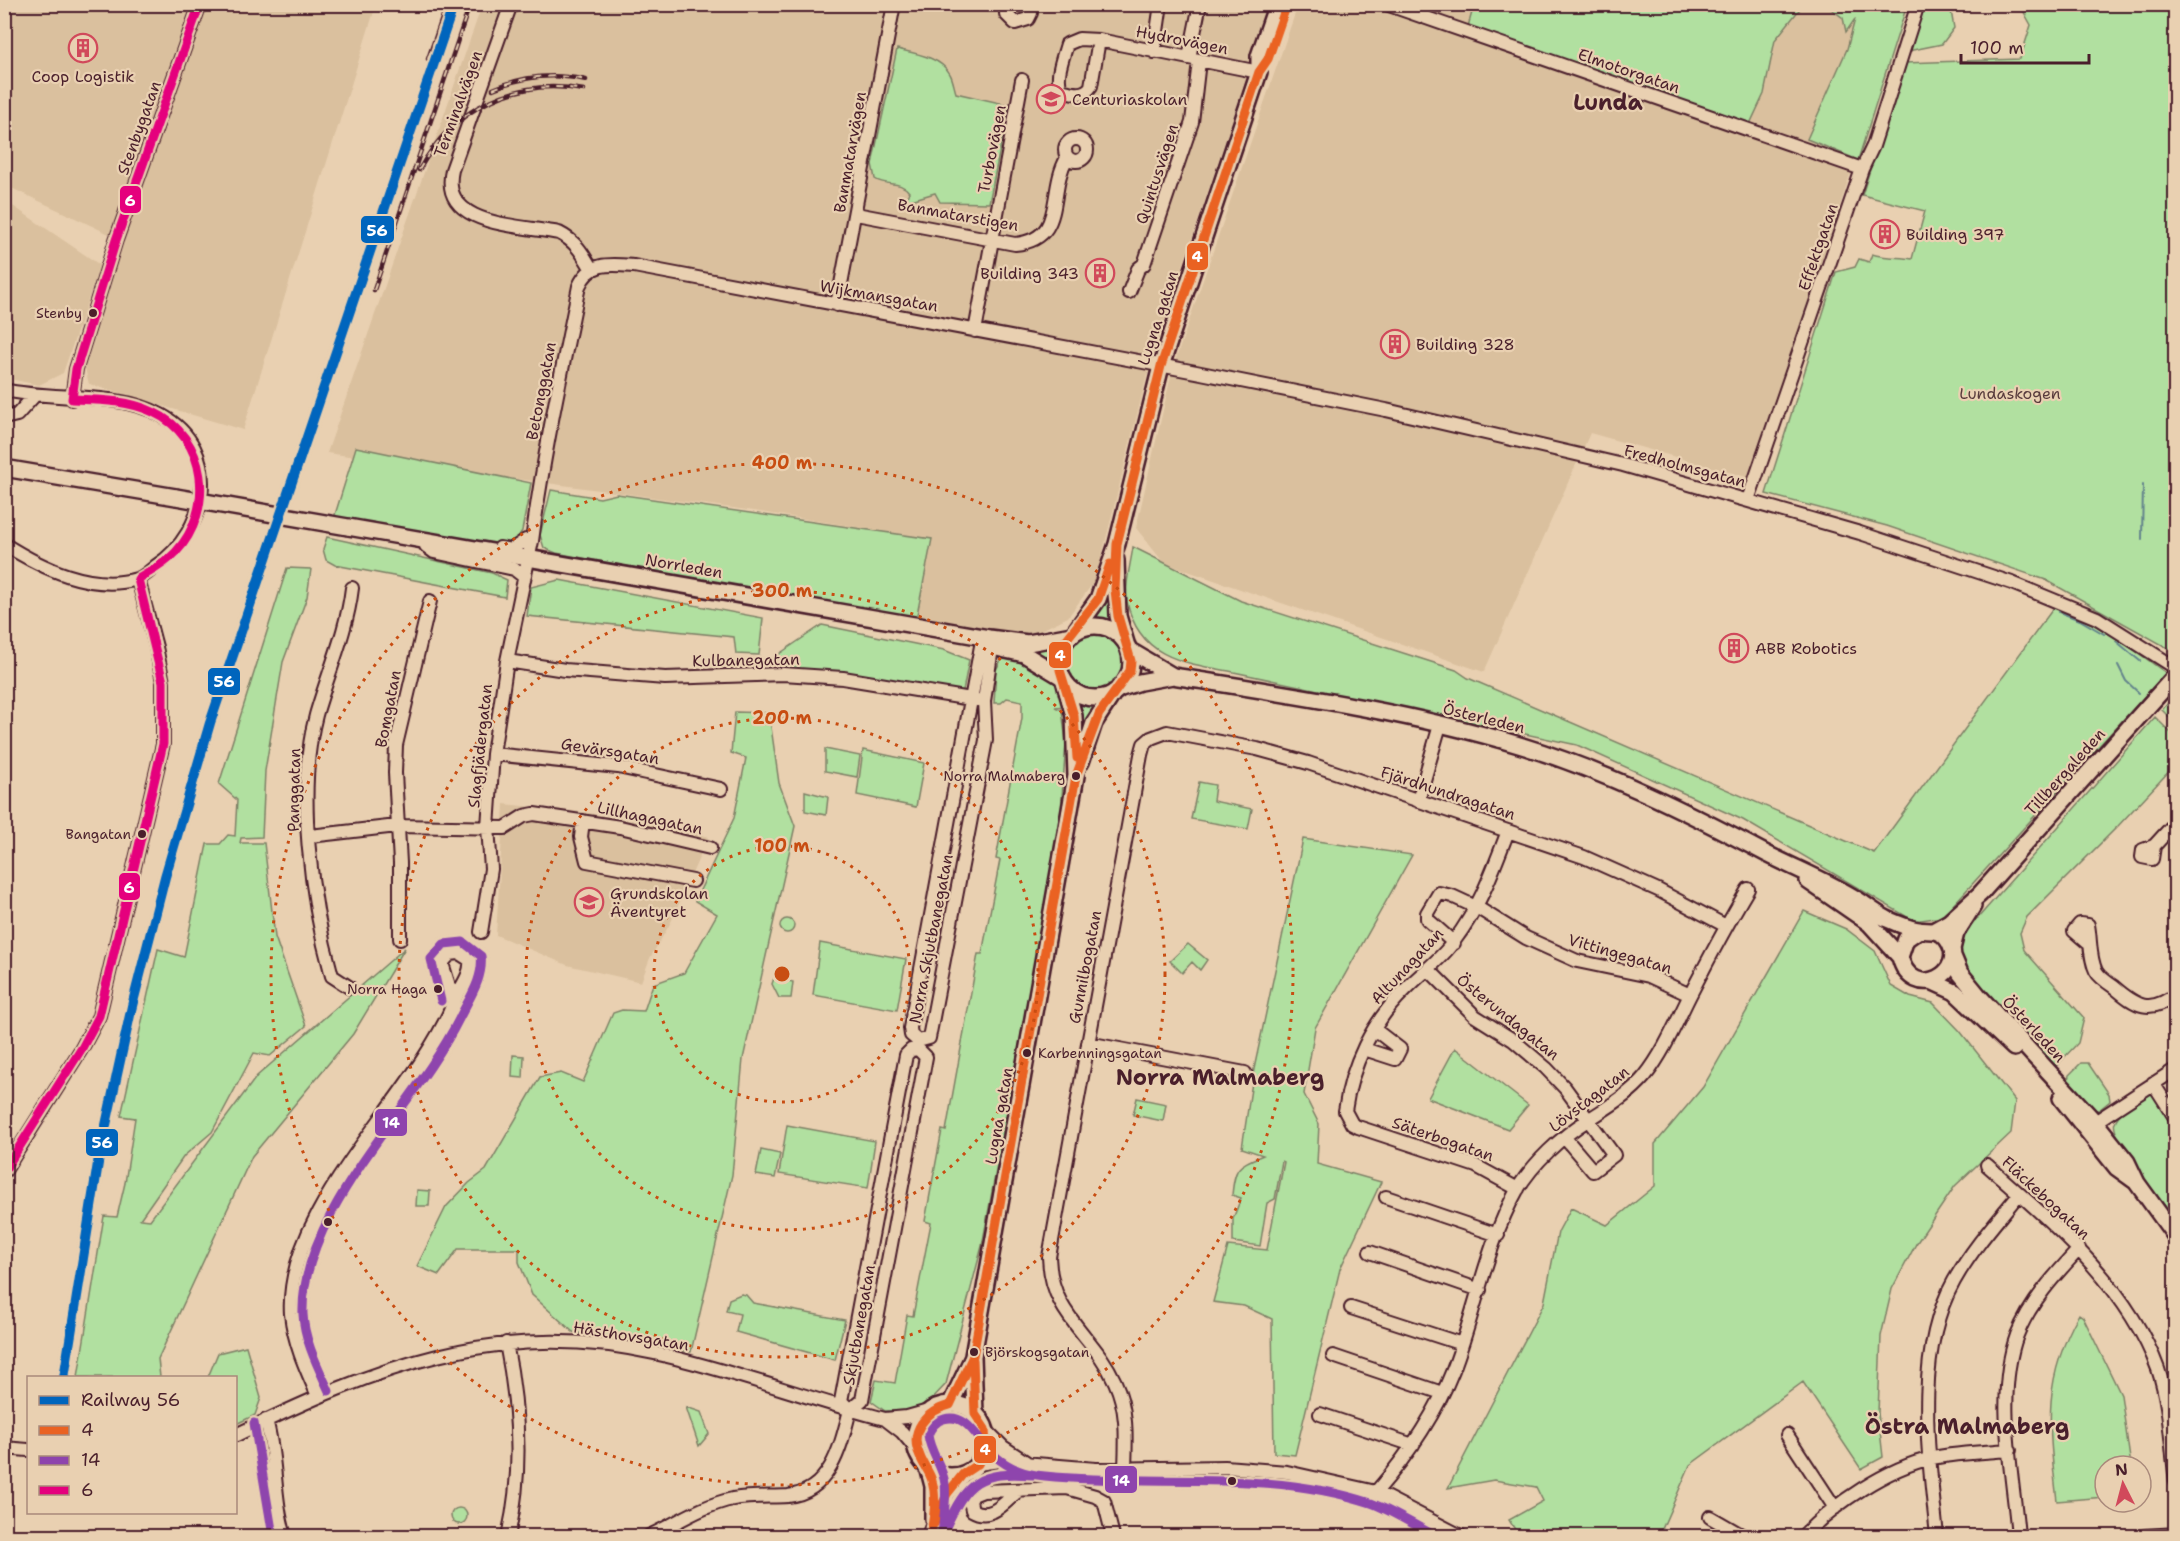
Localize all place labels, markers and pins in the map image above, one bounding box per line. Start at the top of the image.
building icon: Coop Logistik [67,32,99,64]
place label: Coop Logistik [32,66,135,87]
school or university icon: Centuriaskolan [1035,83,1067,115]
place label: Centuriaskolan [1072,89,1187,110]
building icon: Building 397 [1869,218,1901,250]
place label: Building 397 [1906,224,2005,245]
building icon: Building 343 [1084,257,1116,289]
place label: Building 343 [980,263,1079,284]
place label: Stenby [36,304,82,322]
marker: Stenby [87,307,99,319]
building icon: Building 328 [1379,328,1411,360]
place label: Building 328 [1416,334,1515,355]
building icon: ABB Robotics [1718,632,1750,664]
place label: ABB Robotics [1755,638,1857,659]
place label: Norra Malmaberg [943,767,1065,785]
marker: Norra Malmaberg [1070,770,1082,782]
place label: Bangatan [66,825,131,843]
marker: Bangatan [136,828,148,840]
place label: Grundskolan Äventyret [610,883,709,922]
school or university icon: Grundskolan Äventyret [573,886,605,918]
centre of rings [772,964,792,984]
place label: Norra Haga [347,980,427,998]
marker: Norra Haga [432,983,444,995]
place label: Karbenningsgatan [1038,1044,1162,1062]
marker: Karbenningsgatan [1021,1047,1033,1059]
unlabelled marker [322,1216,334,1228]
place label: Björskogsgatan [985,1343,1090,1361]
marker: Björskogsgatan [968,1346,980,1358]
unlabelled marker [1226,1475,1238,1487]

